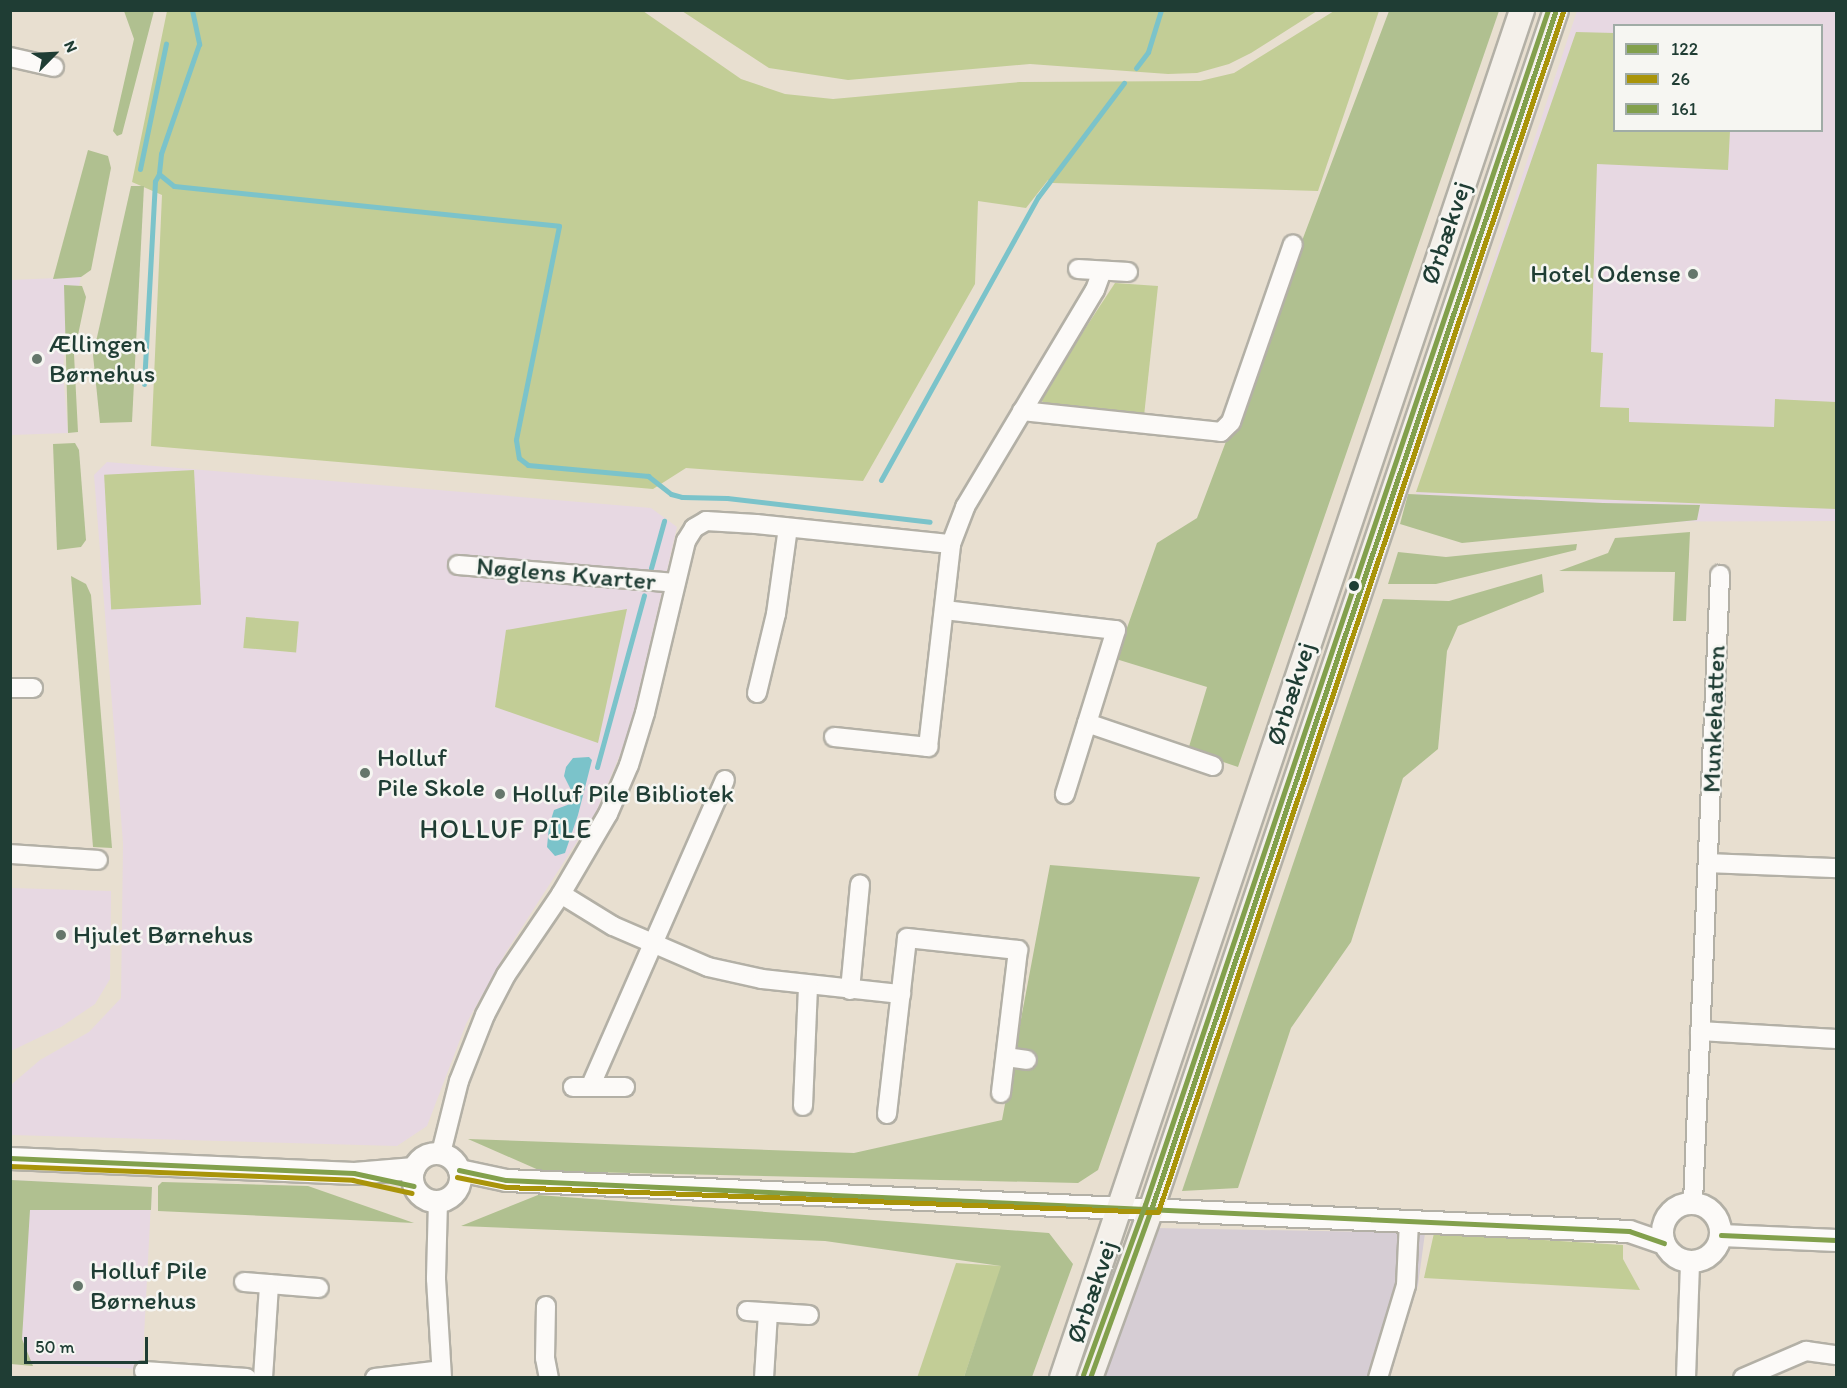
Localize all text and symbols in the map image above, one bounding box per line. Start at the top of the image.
north arrow [24,24,84,84]
legend [1613,24,1823,132]
text: N [60,38,82,55]
text: 122 [1671,38,1698,60]
text: 26 [1671,68,1690,90]
text: 161 [1671,98,1697,120]
street label: Ørbækvej [1414,177,1478,289]
place label: Hotel Odense [1531,258,1681,290]
marker: Hotel Odense [1686,267,1700,281]
place label: Ællingen Børnehus [49,328,155,390]
marker: Ællingen Børnehus [30,352,44,366]
street label: Nøglens Kvarter [475,551,657,597]
unlabelled marker [1348,580,1360,592]
street label: Ørbækvej [1260,638,1322,750]
street label: Munkehatten [1696,644,1732,794]
place label: Holluf Pile Skole [377,742,485,804]
marker: Holluf Pile Skole [358,766,372,780]
place label: Holluf Pile Bibliotek [512,778,735,810]
marker: Holluf Pile Bibliotek [493,787,507,801]
district label: HOLLUF PILE [419,813,593,845]
place label: Hjulet Børnehus [73,919,253,951]
marker: Hjulet Børnehus [54,928,68,942]
street label: Ørbækvej [1060,1236,1124,1348]
place label: Holluf Pile Børnehus [90,1255,207,1316]
marker: Holluf Pile Børnehus [71,1279,85,1293]
scale bar [27,1325,152,1363]
text: 50 m [35,1336,75,1358]

